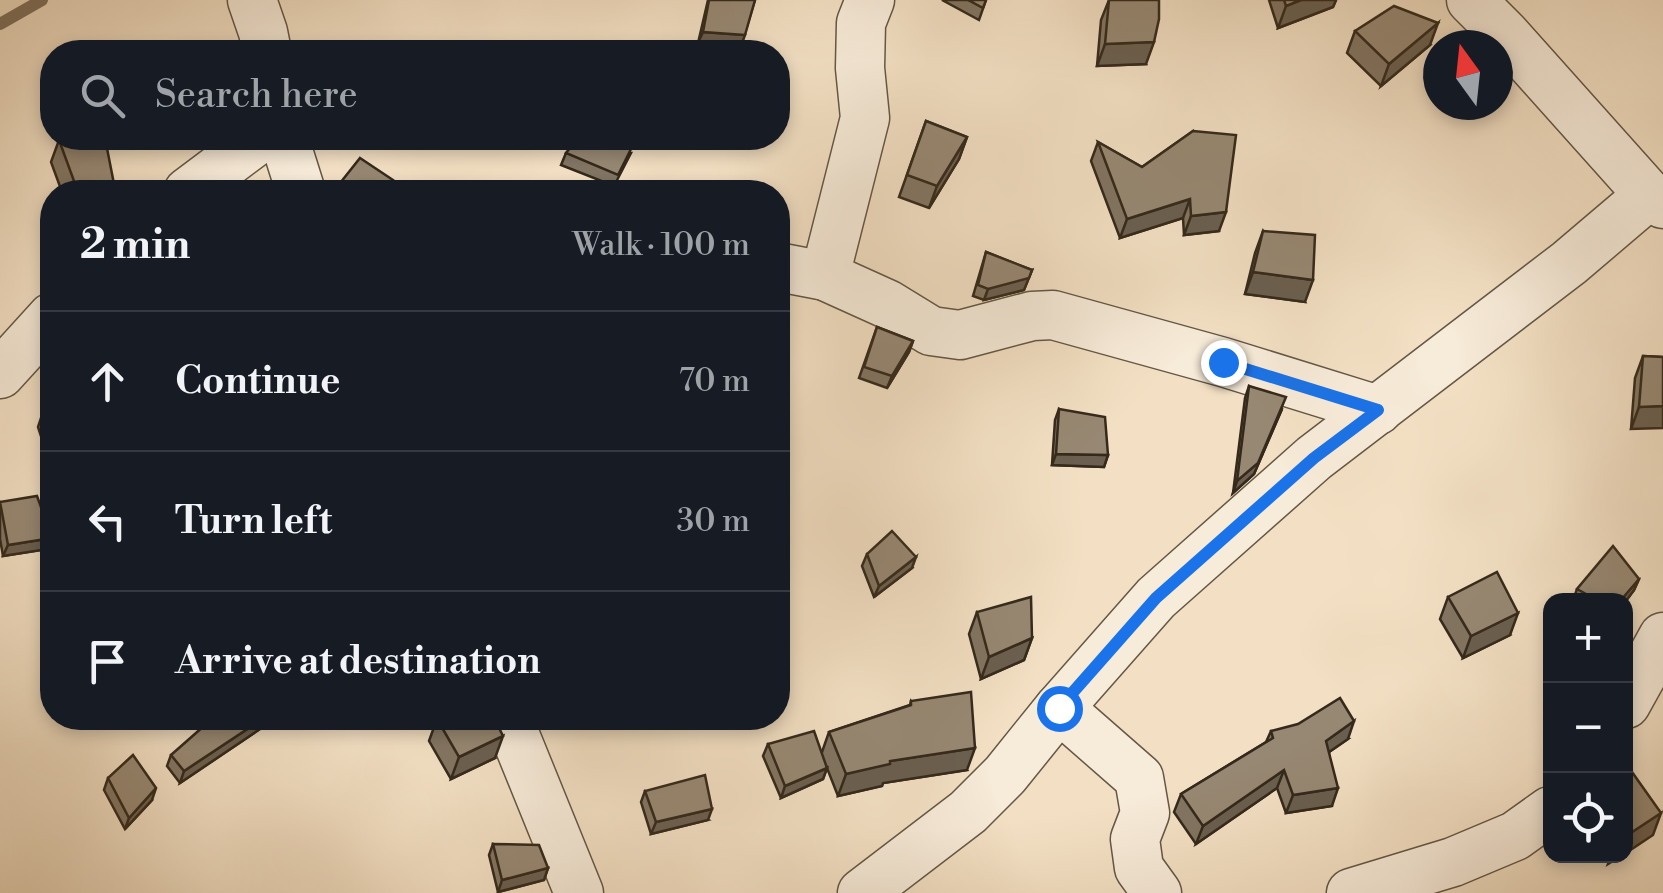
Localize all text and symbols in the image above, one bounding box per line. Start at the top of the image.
north arrow [1423,30,1513,120]
search box [40,40,790,150]
icon: search [75,68,130,123]
text: Search here [155,72,358,119]
text: 2 min [80,219,190,272]
text: Walk · 100 m [572,225,750,265]
route end [1201,340,1247,386]
icon: ahead [80,354,135,409]
text: Continue [175,358,340,405]
text: 70 m [679,361,750,401]
icon: left [80,494,135,549]
text: Turn left [175,498,332,545]
text: 30 m [676,501,750,541]
map controls [1543,593,1633,863]
button: + [1543,593,1633,683]
icon: arrive [80,634,135,689]
text: Arrive at destination [175,638,541,685]
button: − [1543,683,1633,773]
route start [1037,686,1083,732]
button: locate [1543,773,1633,863]

